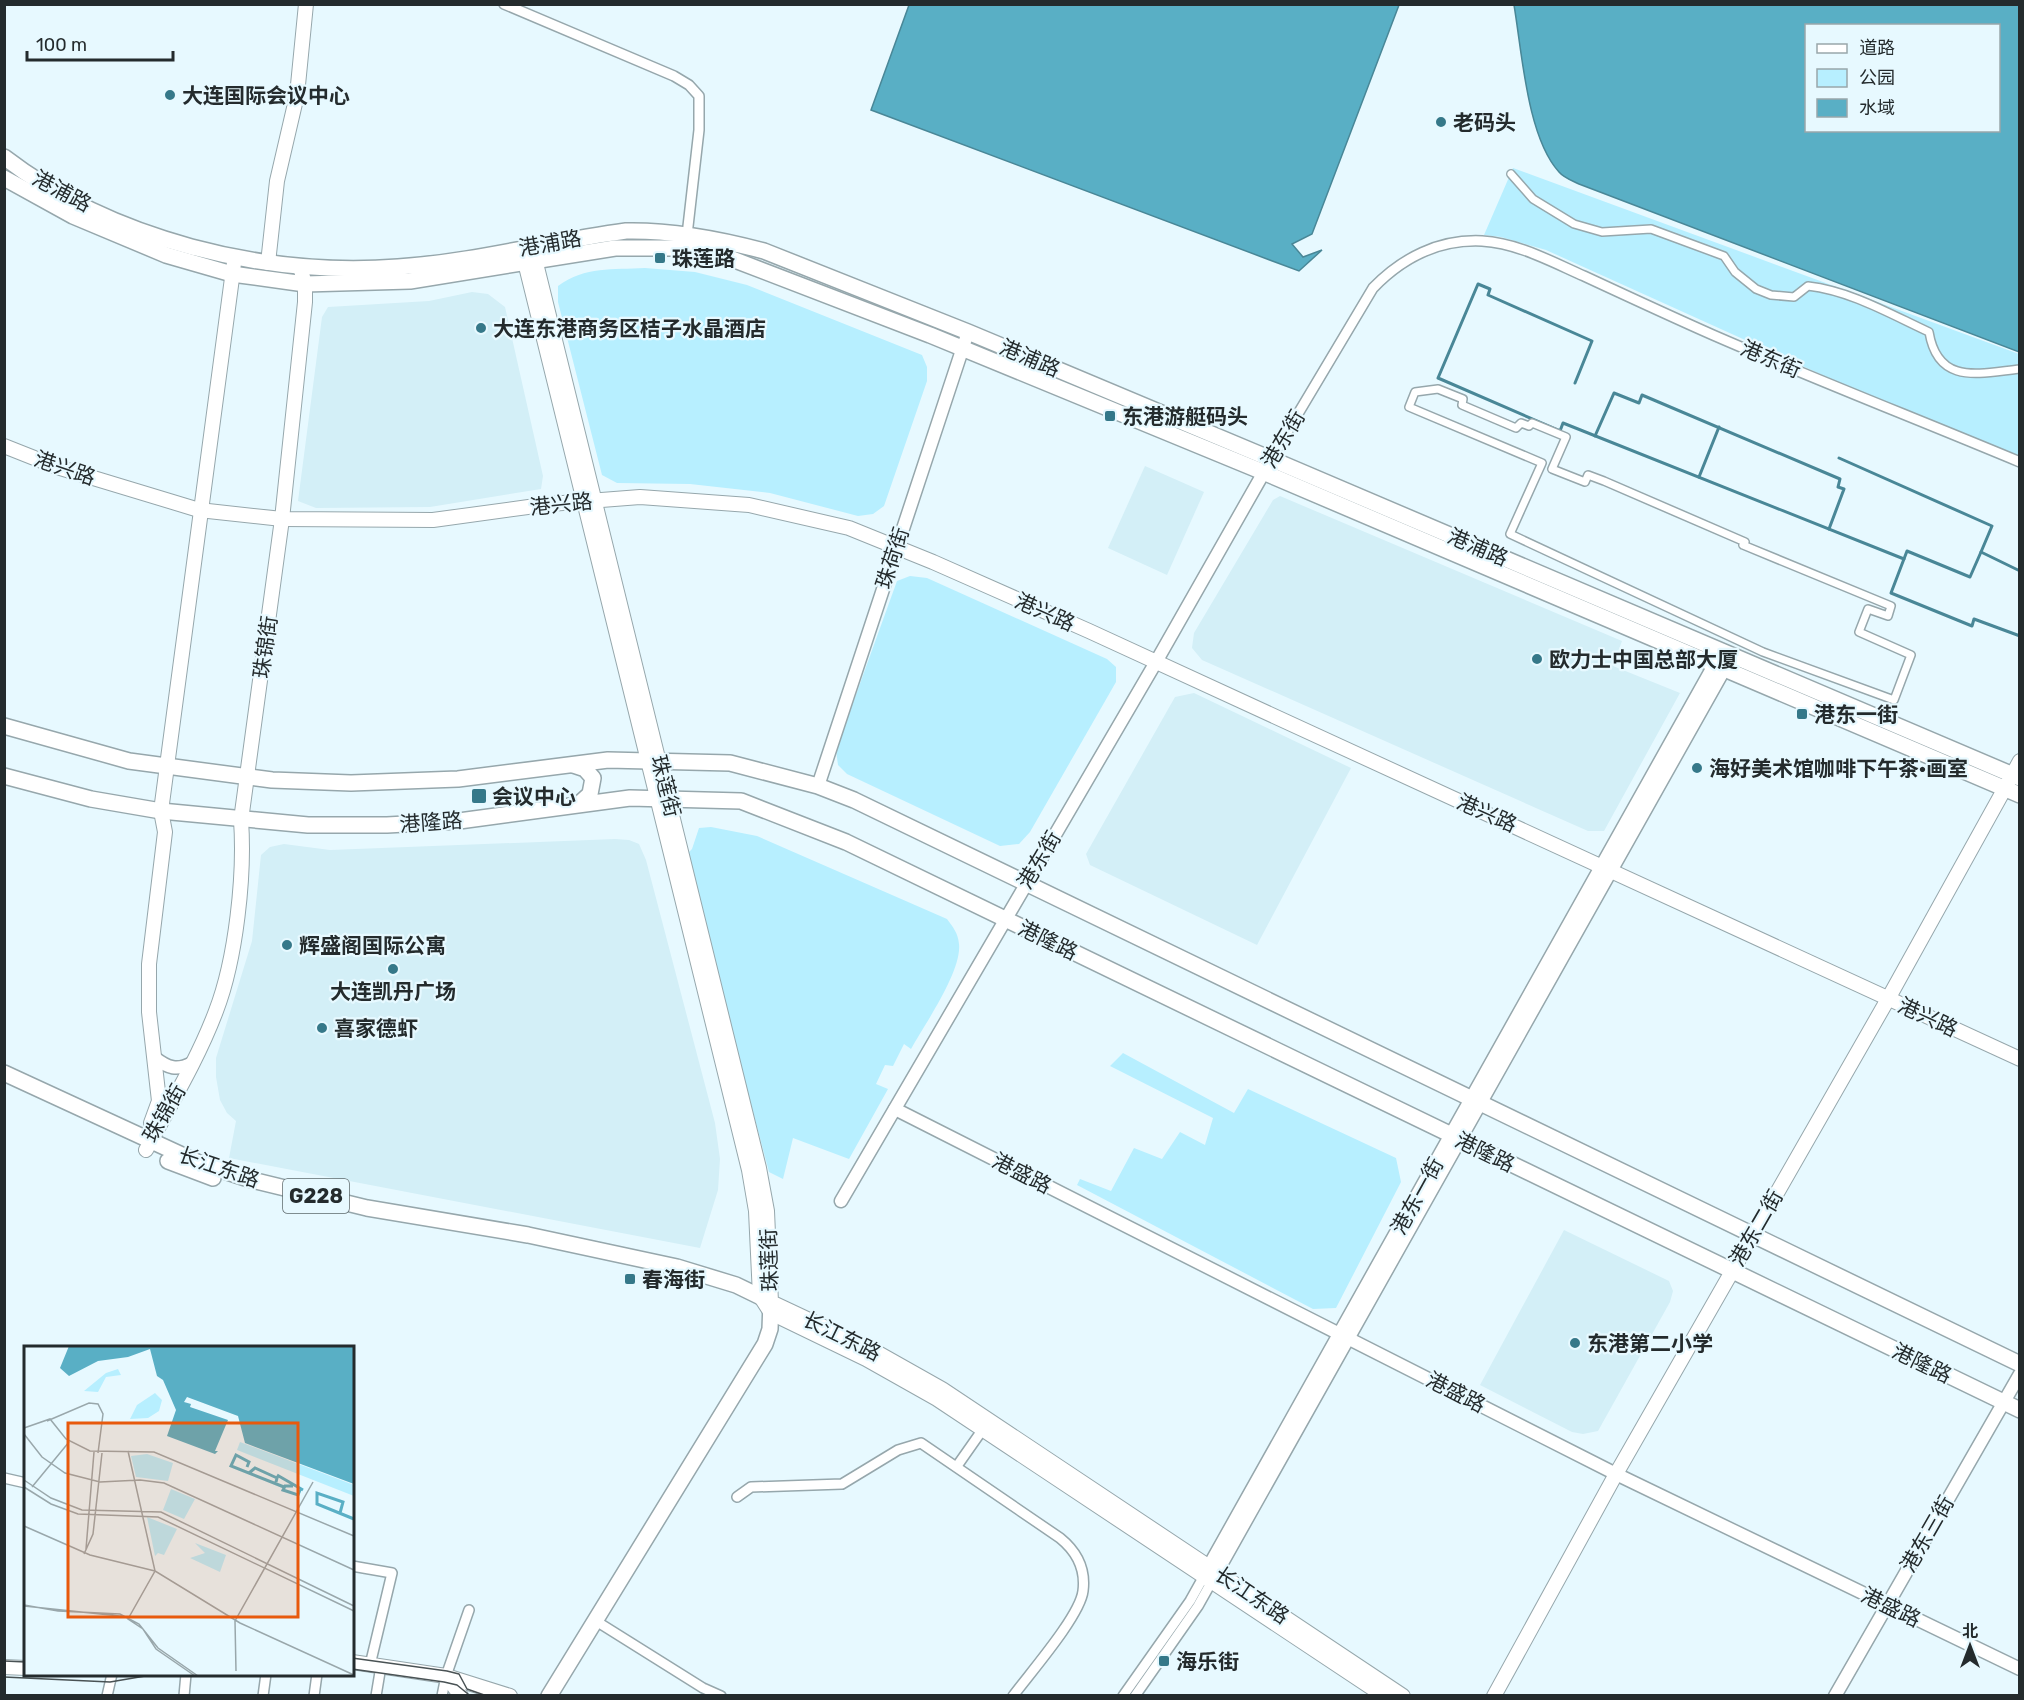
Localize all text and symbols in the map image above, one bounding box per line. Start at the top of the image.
scale bar [27,24,172,62]
legend [1805,24,2000,132]
text: 100 m [36,34,87,56]
text: 道路 [1859,37,1895,59]
text: 公园 [1859,67,1895,89]
place label: 大连国际会议中心 [182,83,350,108]
marker: 大连国际会议中心 [163,88,177,102]
text: 水域 [1859,97,1895,119]
place label: 老码头 [1453,110,1516,135]
marker: 老码头 [1434,115,1448,129]
street label: 港浦路 [28,165,96,217]
street label: 港浦路 [517,225,583,261]
place label: 珠莲路 [672,246,735,271]
marker: 珠莲路 [653,251,667,265]
place label: 大连东港商务区桔子水晶酒店 [493,316,766,341]
marker: 大连东港商务区桔子水晶酒店 [474,321,488,335]
street label: 港浦路 [996,334,1064,382]
street label: 港东街 [1737,335,1805,383]
place label: 东港游艇码头 [1122,404,1248,429]
street label: 港东街 [1256,406,1310,472]
marker: 东港游艇码头 [1103,409,1117,423]
street label: 港兴路 [31,446,99,490]
street label: 港兴路 [528,488,594,520]
street label: 港浦路 [1444,523,1512,571]
street label: 珠荷街 [870,524,914,592]
street label: 港兴路 [1011,588,1079,636]
street label: 珠锦街 [248,614,282,680]
place label: 欧力士中国总部大厦 [1549,647,1738,672]
marker: 欧力士中国总部大厦 [1530,652,1544,666]
place label: 港东一街 [1814,702,1898,727]
marker: 港东一街 [1795,707,1809,721]
street label: 珠莲街 [646,752,686,820]
place label: 海好美术馆咖啡下午茶·画室 [1709,756,1968,781]
marker: 海好美术馆咖啡下午茶·画室 [1690,761,1704,775]
place label: 会议中心 [492,784,576,809]
marker: 会议中心 [470,787,488,805]
street label: 港兴路 [1453,789,1521,837]
street label: 港隆路 [399,807,463,837]
street label: 港东街 [1012,827,1066,893]
street label: 港隆路 [1014,915,1082,965]
place label: 辉盛阁国际公寓 [299,933,446,958]
marker: 辉盛阁国际公寓 [280,938,294,952]
marker: 大连凯丹广场 [386,962,400,976]
place label: 大连凯丹广场 [330,979,456,1004]
street label: 港兴路 [1894,992,1962,1042]
place label: 喜家德虾 [334,1016,418,1041]
marker: 喜家德虾 [315,1021,329,1035]
street label: 珠锦街 [137,1079,191,1147]
street label: 港隆路 [1451,1127,1519,1177]
street label: 长江东路 [175,1142,263,1192]
street label: 港盛路 [988,1148,1056,1198]
street label: 港东一街 [1386,1153,1448,1239]
road number: G228 [283,1179,349,1213]
street label: 港东二街 [1724,1185,1788,1271]
street label: 珠莲街 [755,1228,783,1292]
place label: 春海街 [642,1267,705,1292]
marker: 春海街 [623,1272,637,1286]
street label: 长江东路 [799,1306,885,1366]
place label: 东港第二小学 [1587,1331,1713,1356]
marker: 东港第二小学 [1568,1336,1582,1350]
street label: 港隆路 [1888,1338,1956,1388]
inset map [24,1346,354,1676]
street label: 港盛路 [1422,1367,1490,1417]
street label: 港东三街 [1895,1491,1959,1577]
street label: 长江东路 [1210,1561,1294,1629]
street label: 港盛路 [1857,1582,1925,1632]
north arrow [1940,1616,2000,1676]
text: 北 [1962,1622,1978,1641]
place label: 海乐街 [1176,1649,1239,1674]
marker: 海乐街 [1157,1654,1171,1668]

